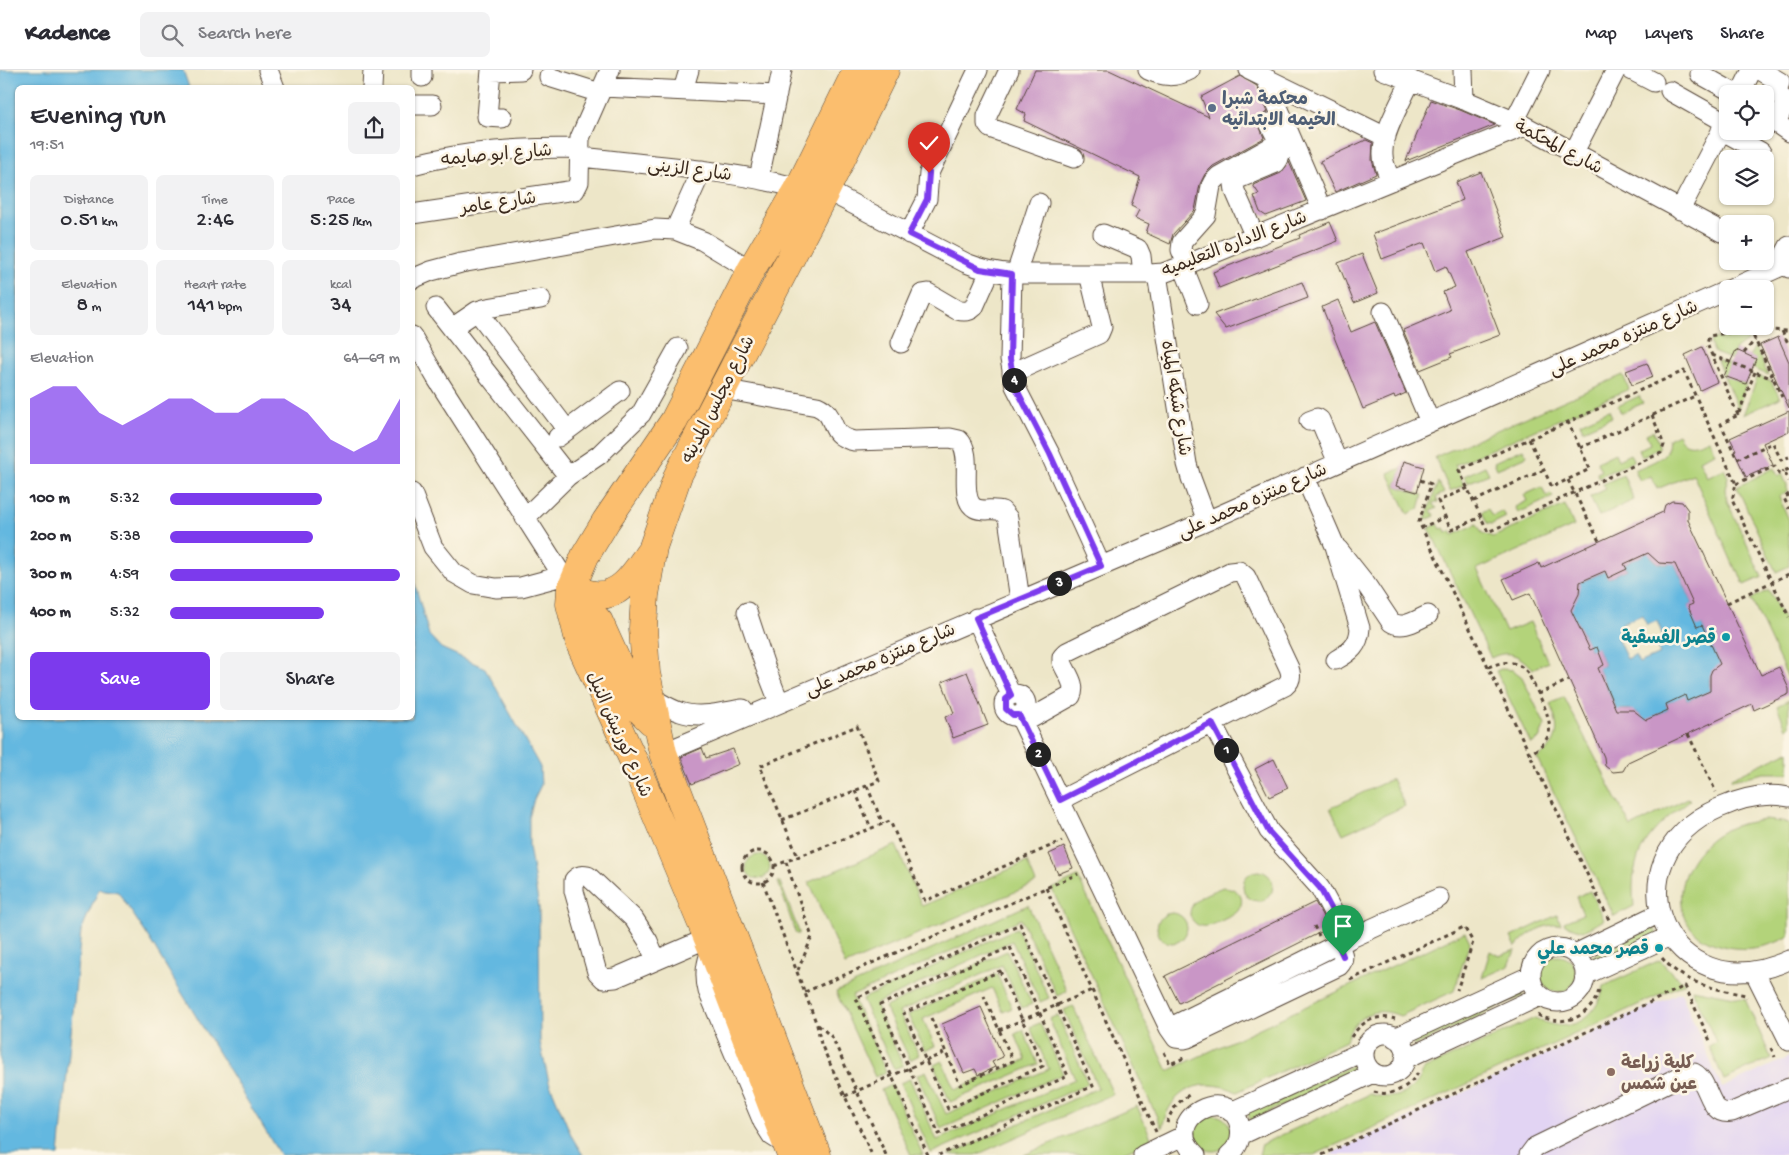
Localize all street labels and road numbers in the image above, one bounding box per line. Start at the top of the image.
street label: شارع المحكمة [1510,116,1605,180]
street label: شارع ابو صايمه [440,141,553,172]
street label: شارع الزينى [647,156,733,187]
street label: شارع عامر [457,189,538,221]
street label: شارع الاداره التعليميه [1159,208,1310,283]
street label: شارع منتزه محمد على [1546,297,1702,382]
street label: شارع مجلس المدينه [678,333,760,468]
street label: شارع شبكه المياه [1155,339,1194,458]
street label: شارع منتزه محمد على [1175,460,1331,545]
street label: شارع منتزه محمد على [803,620,959,702]
street label: شارع كورنيش النيل [581,669,655,801]

